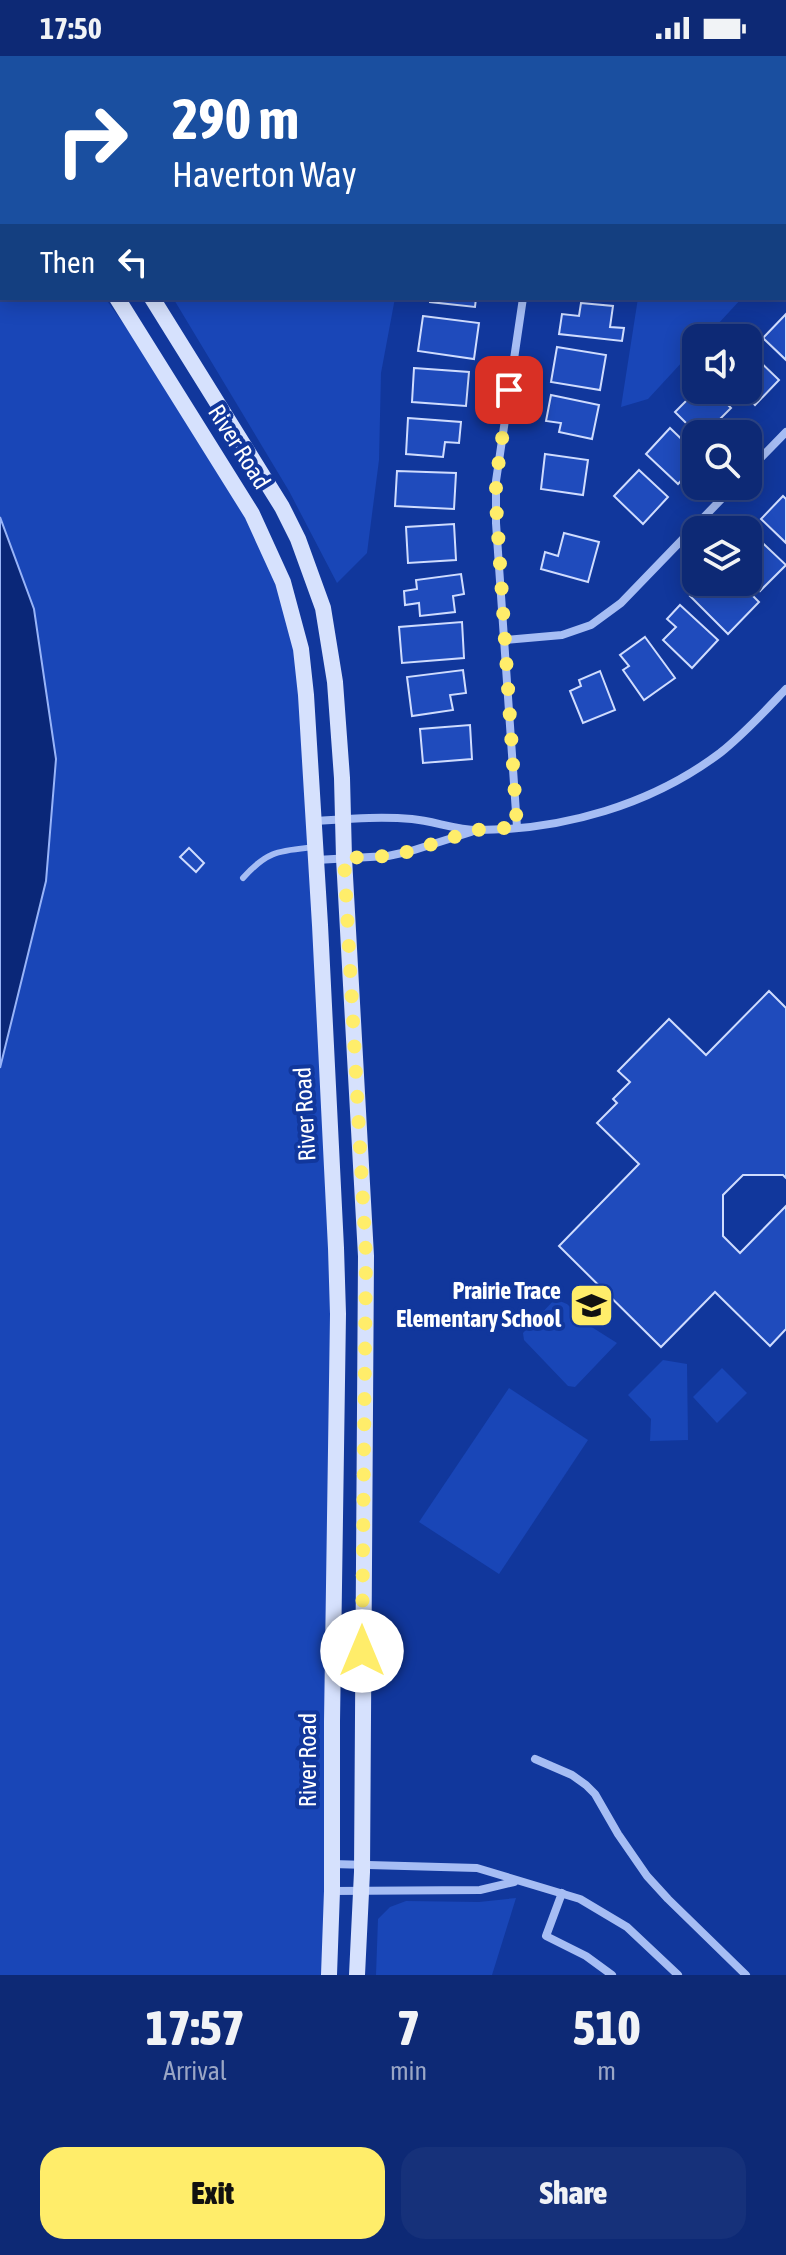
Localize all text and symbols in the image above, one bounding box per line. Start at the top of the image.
text: 17:50 [40,11,102,45]
text: 290 m [172,87,299,151]
icon: right [40,88,144,192]
text: Haverton Way [172,153,357,195]
icon: left [111,240,155,284]
text: Then [40,245,95,279]
map controls [682,324,762,596]
button: sound [682,324,762,404]
pin [475,356,543,424]
icon: arrive [487,368,531,412]
street label: River Road [203,400,276,494]
button: search [682,420,762,500]
button: layers [682,516,762,596]
street label: River Road [289,1066,320,1162]
place label: Prairie Trace Elementary School [396,1277,562,1332]
school or university icon: Prairie Trace Elementary School [568,1281,616,1329]
position arrow [320,1609,404,1693]
street label: River Road [294,1713,321,1807]
text: 17:57 [146,2000,244,2055]
text: 7 [397,2000,420,2055]
text: 510 [573,2000,640,2055]
text: Arrival [163,2056,227,2086]
text: min [390,2056,427,2086]
text: m [597,2056,616,2086]
button: Exit [40,2147,385,2239]
button: Share [401,2147,746,2239]

